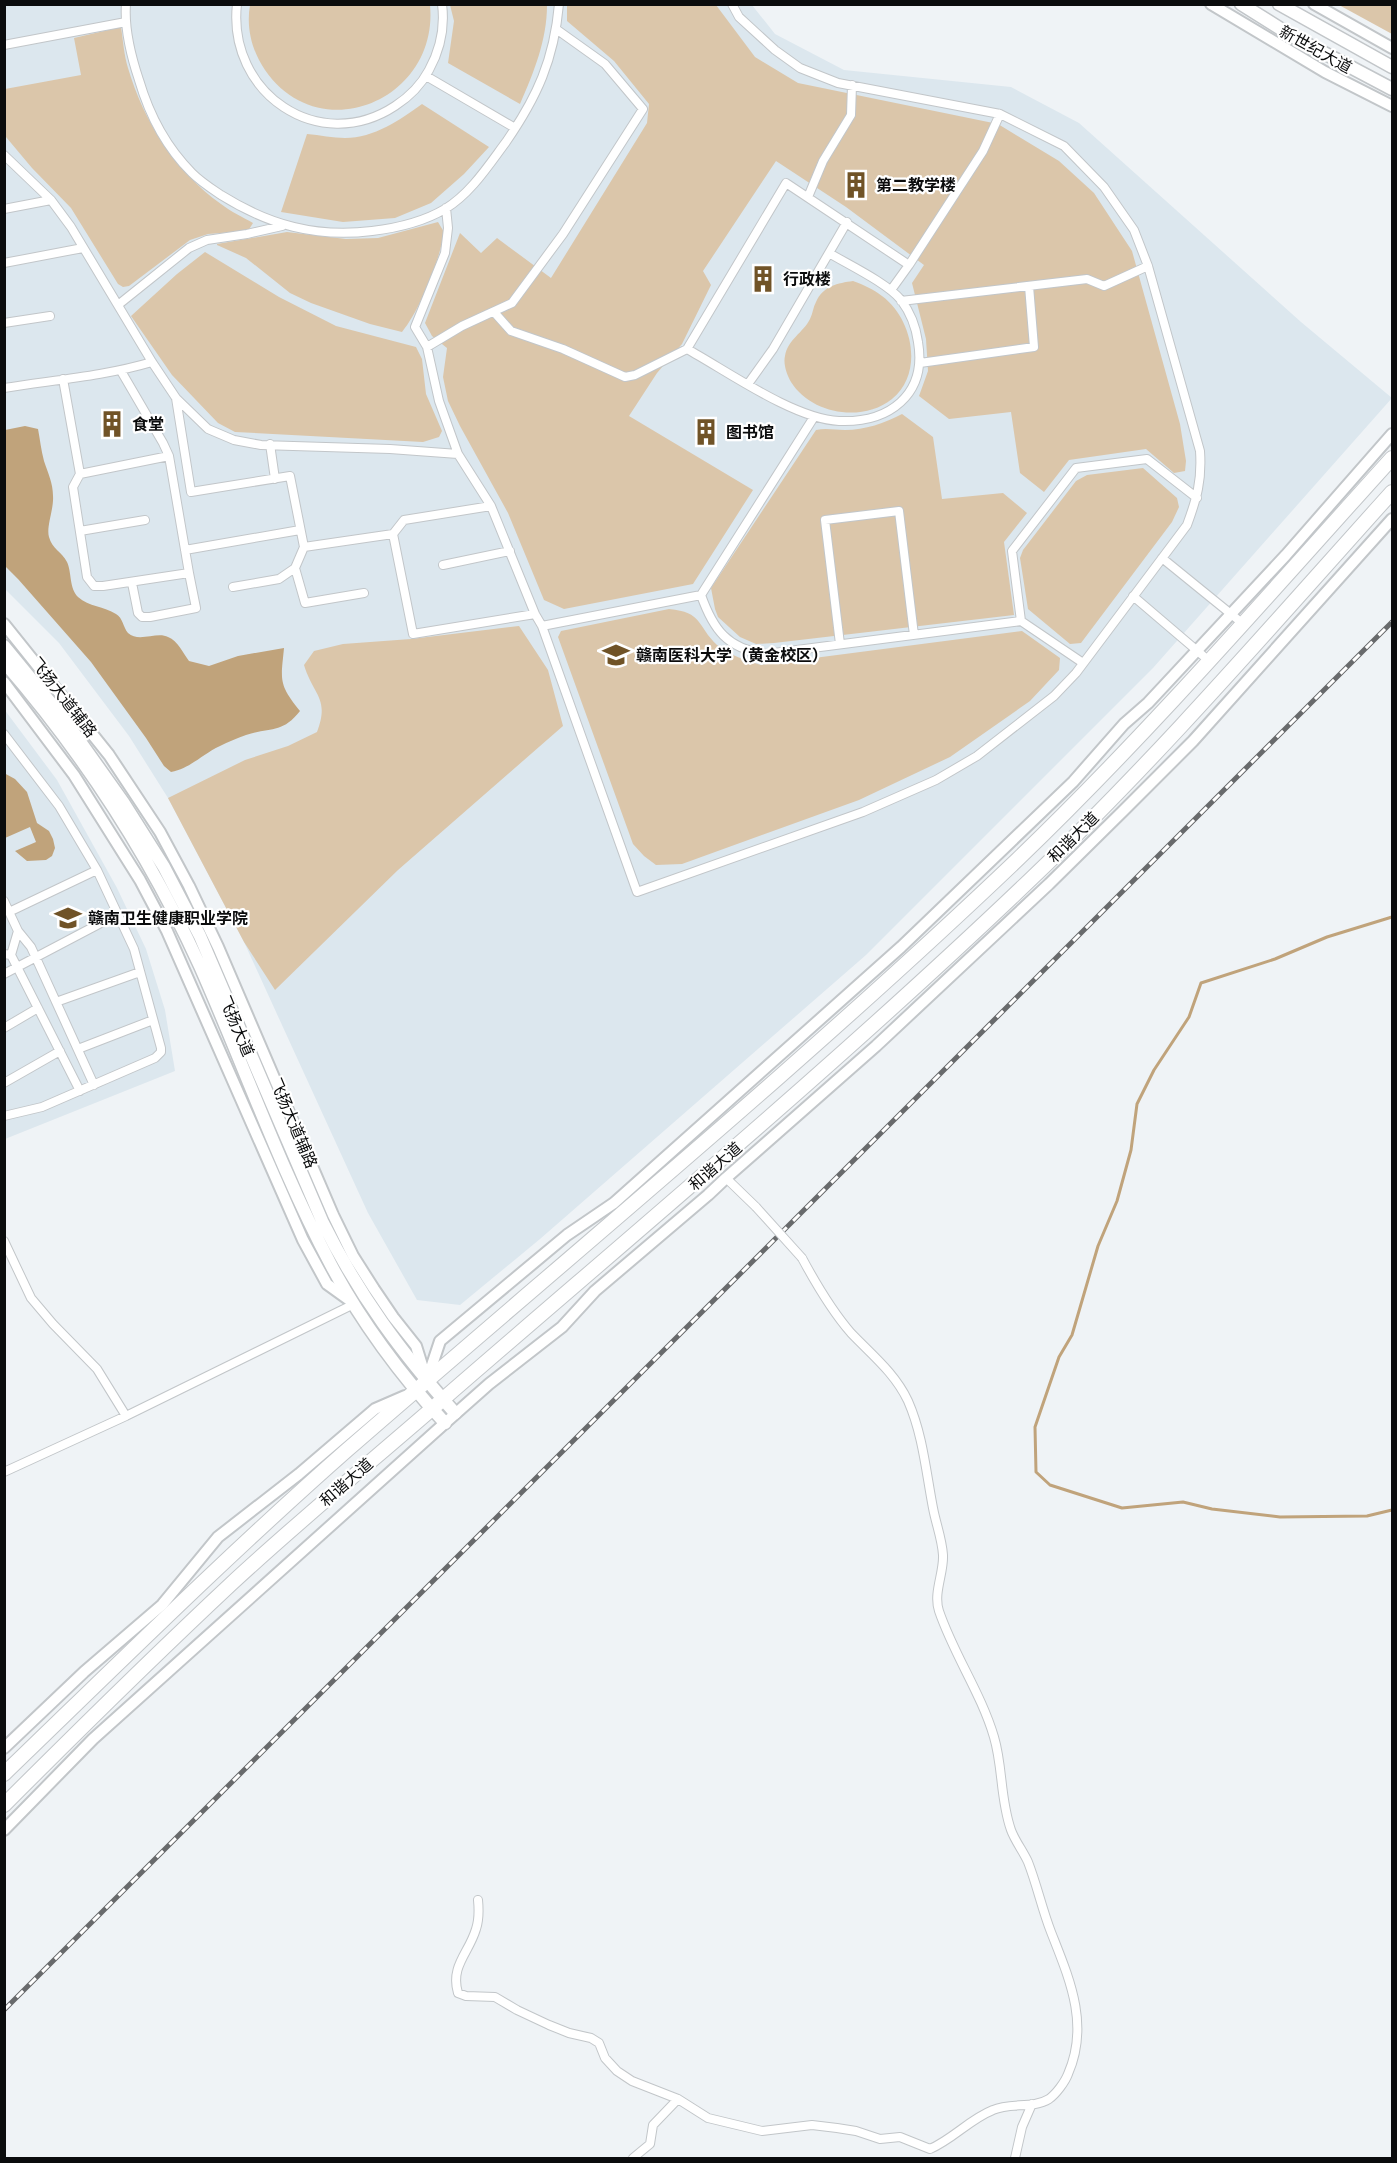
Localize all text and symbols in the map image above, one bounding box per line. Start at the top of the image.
street label: 新世纪大道 [1276,21,1356,78]
building icon: 第二教学楼 [841,170,871,200]
place label: 第二教学楼 [876,175,956,196]
building icon: 行政楼 [748,264,778,294]
place label: 行政楼 [783,269,831,290]
building icon: 食堂 [97,409,127,439]
place label: 食堂 [132,414,164,435]
building icon: 图书馆 [691,417,721,447]
place label: 图书馆 [726,422,774,443]
school or university icon: 赣南医科大学（黄金校区） [601,640,631,670]
place label: 赣南医科大学（黄金校区） [636,645,828,666]
street label: 飞扬大道辅路 [26,653,101,742]
street label: 和谐大道 [1043,807,1103,867]
school or university icon: 赣南卫生健康职业学院 [53,903,83,933]
place label: 赣南卫生健康职业学院 [88,908,248,929]
street label: 飞扬大道 [214,993,259,1060]
street label: 飞扬大道辅路 [265,1075,322,1171]
street label: 和谐大道 [684,1137,746,1195]
street label: 和谐大道 [315,1453,377,1511]

